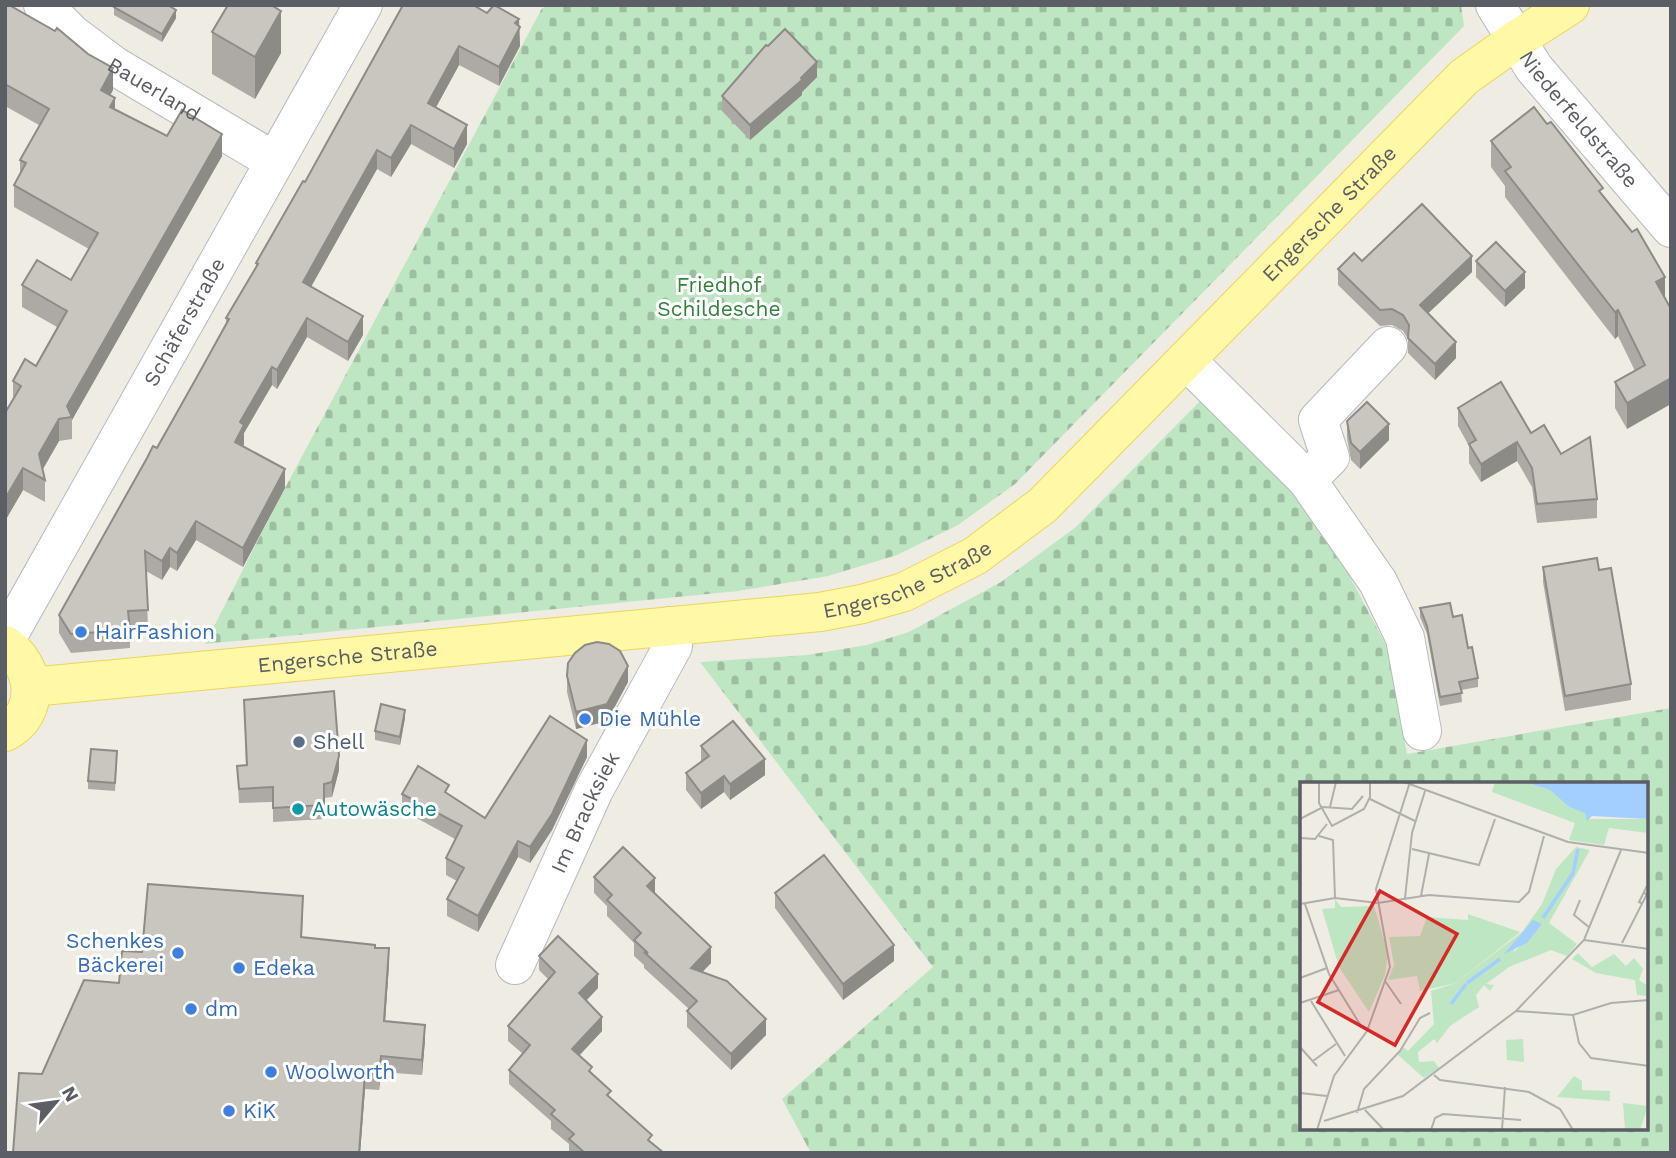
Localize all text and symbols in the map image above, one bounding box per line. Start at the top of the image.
street label: Niederfeldstraße [1514,46,1644,193]
street label: Bauerland [103,52,205,126]
street label: Engersche Straße [1257,140,1401,287]
street label: Schäferstraße [138,253,230,390]
park label: Friedhof Schildesche [657,272,781,321]
street label: Engersche Straße [821,535,996,623]
place label: HairFashion [95,619,215,644]
marker: HairFashion [73,624,89,640]
street label: Engersche Straße [256,635,439,677]
place label: Die Mühle [599,706,701,731]
marker: Die Mühle [577,711,593,727]
place label: Shell [313,729,365,754]
marker: Shell [291,734,307,750]
street label: Im Bracksiek [545,747,625,877]
inset map [1300,782,1648,1130]
place label: Autowäsche [312,796,437,821]
marker: Autowäsche [290,801,306,817]
place label: Schenkes Bäckerei [66,928,164,977]
marker: Schenkes Bäckerei [170,945,186,961]
place label: Edeka [253,955,315,980]
marker: Edeka [231,960,247,976]
place label: dm [205,996,238,1021]
marker: dm [183,1001,199,1017]
place label: Woolworth [285,1059,395,1084]
marker: Woolworth [263,1064,279,1080]
north arrow [21,1067,91,1137]
text: N [57,1082,84,1106]
place label: KiK [243,1098,276,1123]
marker: KiK [221,1103,237,1119]

